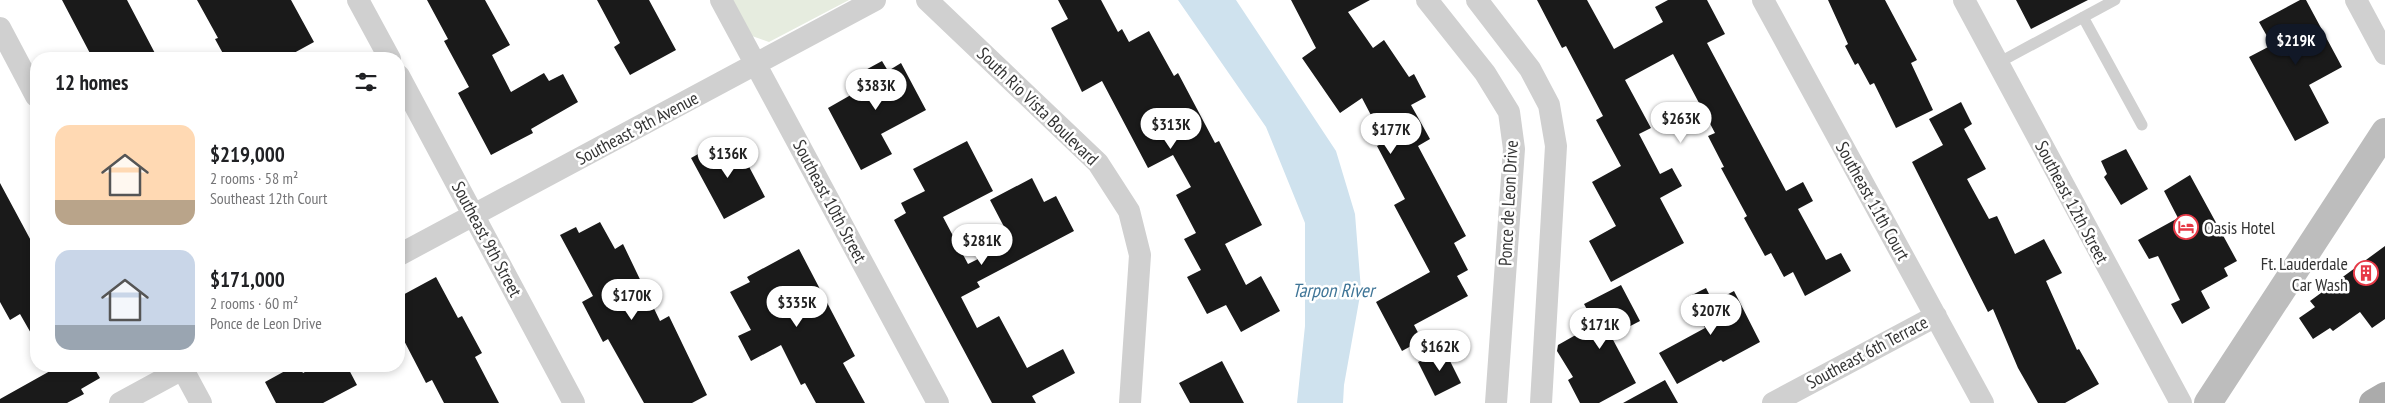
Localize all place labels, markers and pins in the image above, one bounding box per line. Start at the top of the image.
pin: $219K [2261,23,2331,66]
pin: $383K [841,68,911,111]
pin: $263K [1646,102,1716,144]
pin: $313K [1136,108,1206,150]
pin: $177K [1356,112,1426,155]
pin: $136K [693,136,763,179]
hotel icon: Oasis Hotel [2173,214,2199,240]
place label: Oasis Hotel [2204,216,2276,239]
pin: $281K [947,224,1017,266]
place label: Ft. Lauderdale Car Wash [2261,252,2348,296]
building icon: Ft. Lauderdale Car Wash [2353,260,2379,286]
pin: $170K [597,278,667,321]
pin: $335K [762,286,832,328]
pin: $207K [1676,294,1746,336]
pin: $171K [1565,308,1635,350]
pin: $162K [1405,330,1475,372]

